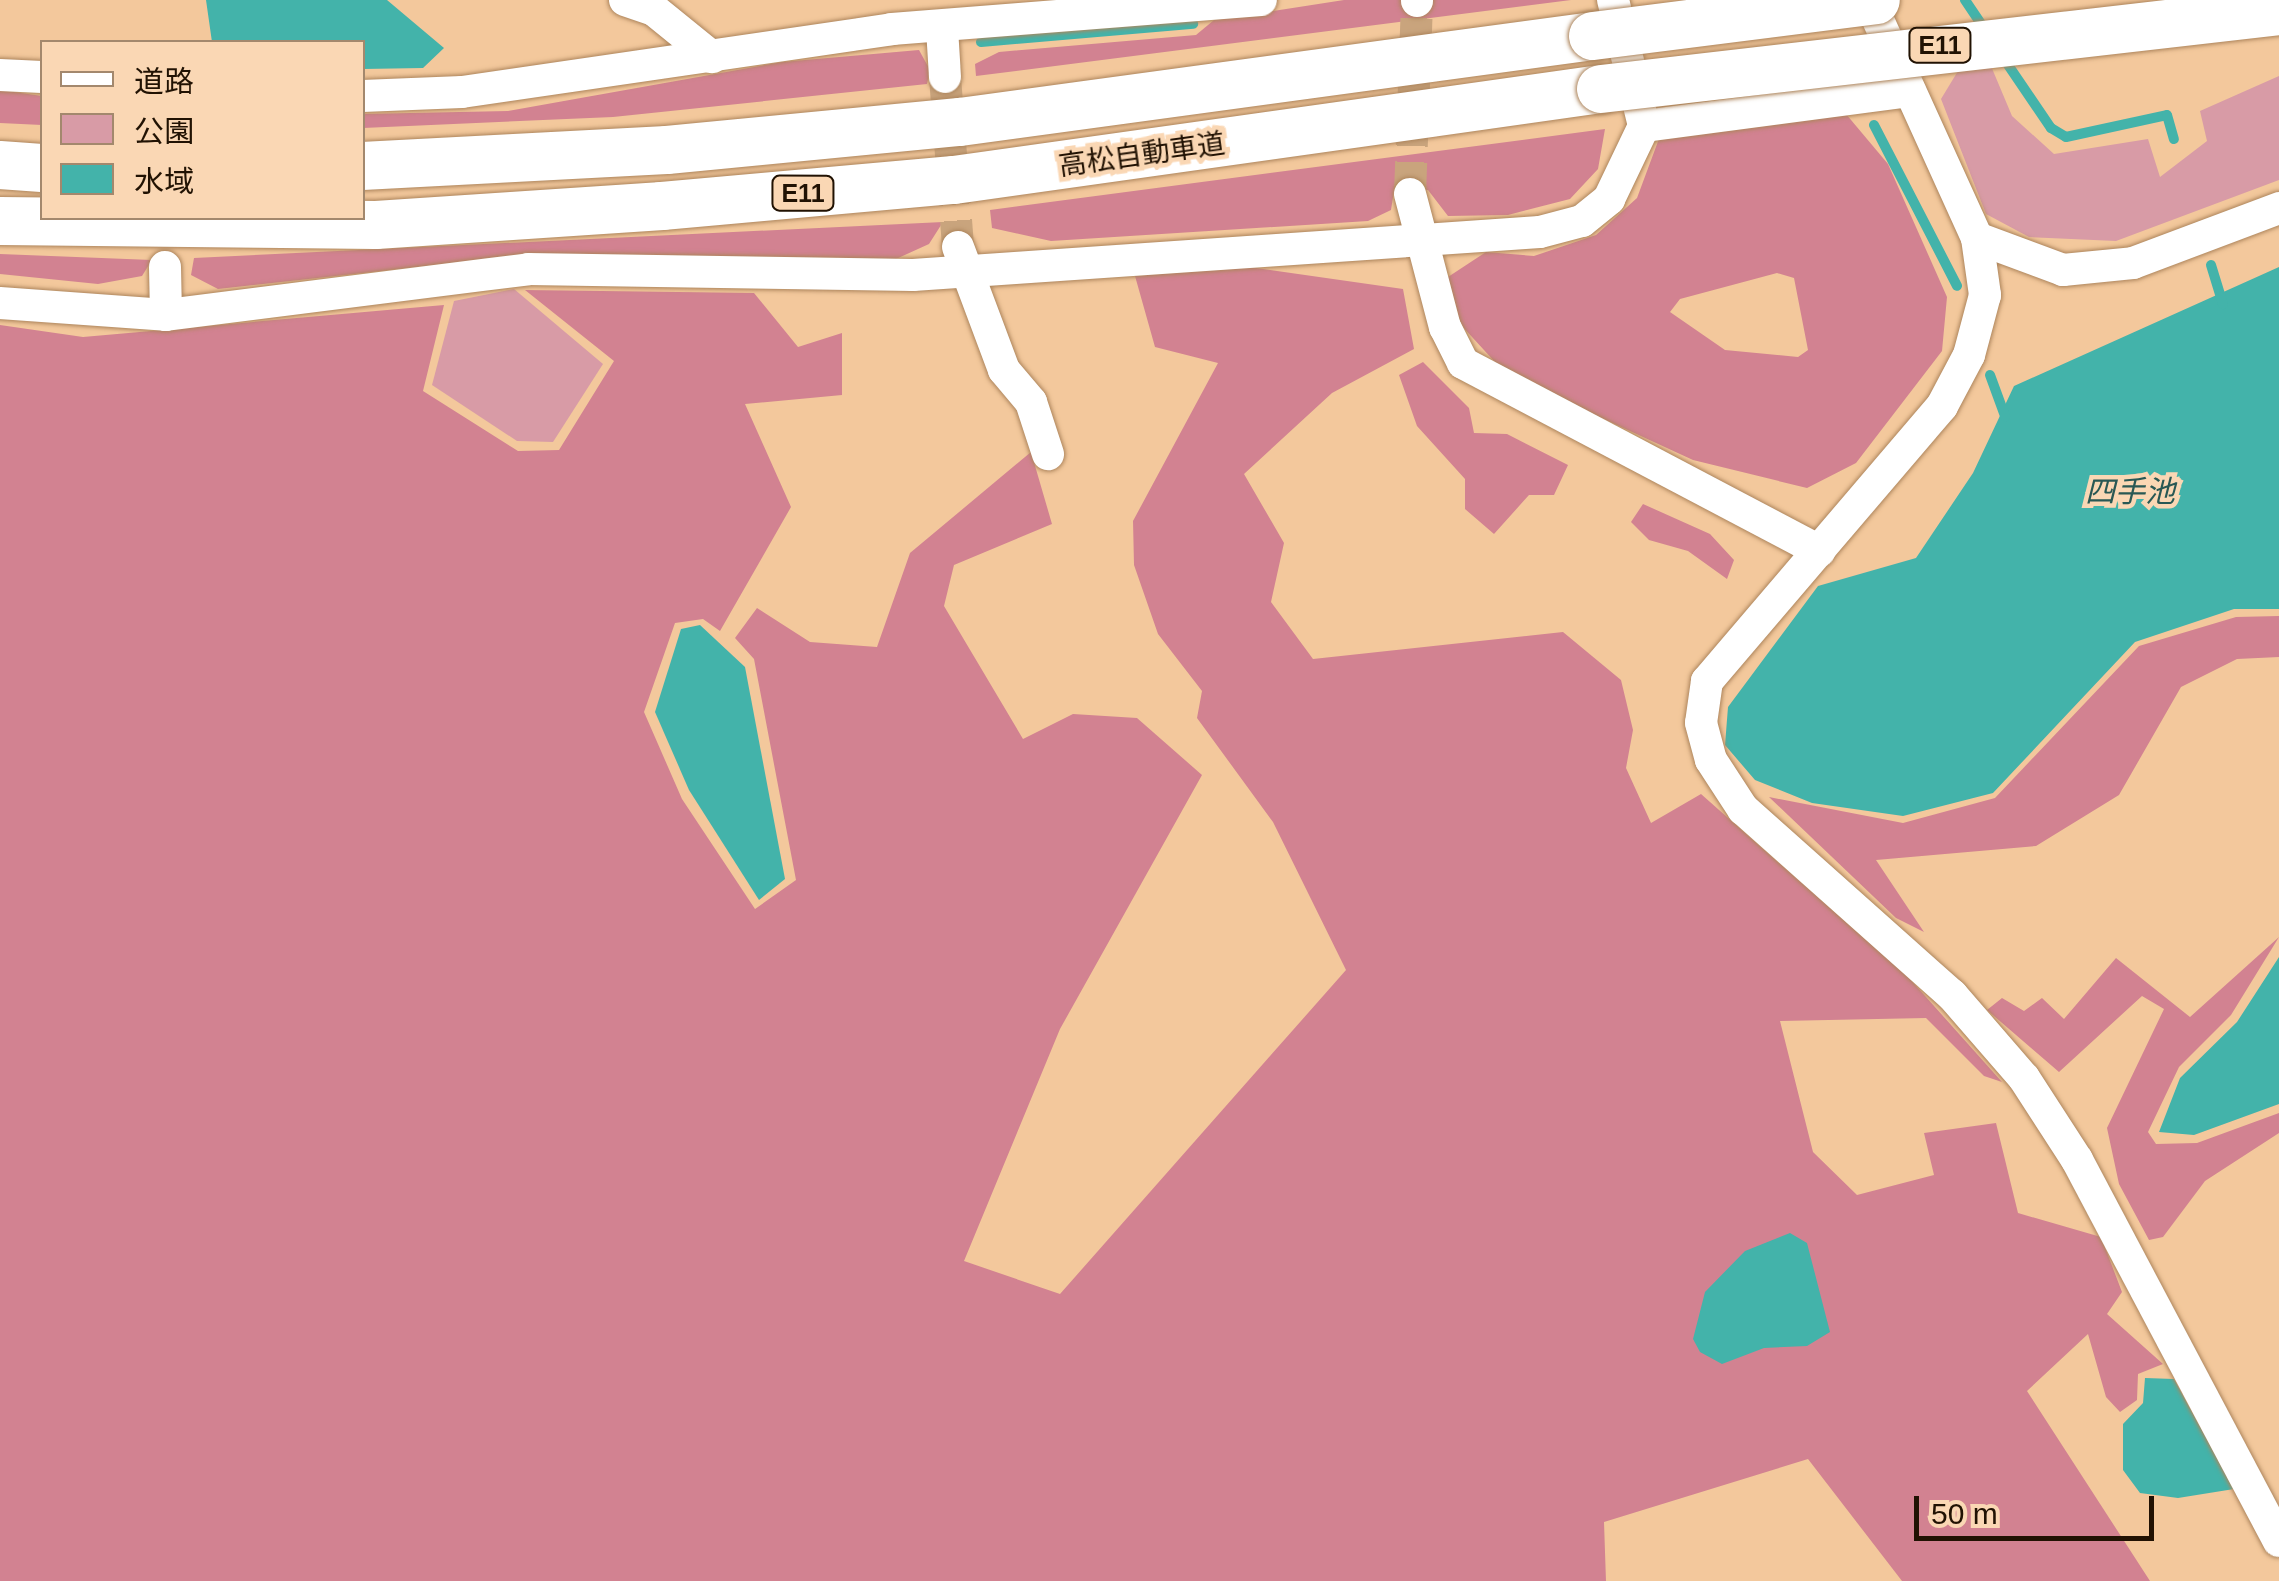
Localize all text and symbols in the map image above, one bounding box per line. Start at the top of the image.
road number: E11 [1908,25,1972,65]
legend [40,40,365,220]
text: 道路 [134,65,194,98]
text: 公園 [134,115,194,148]
street label: 高松自動車道 [1056,127,1228,183]
text: 水域 [134,165,194,198]
road number: E11 [770,173,836,213]
water label: 四手池 [2085,474,2175,510]
scale bar [1919,1476,2159,1538]
text: 50 m [1931,1497,1998,1530]

